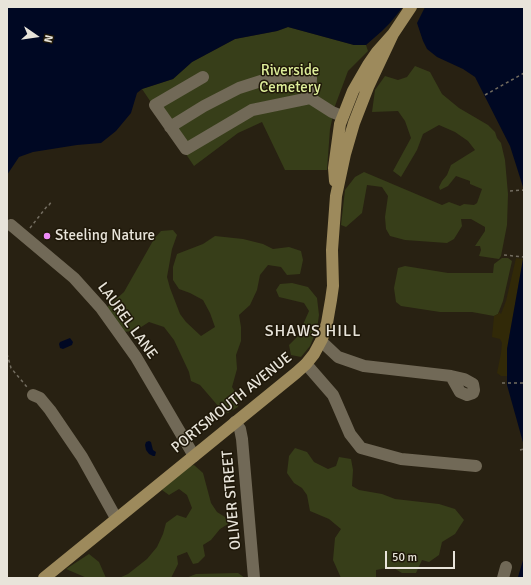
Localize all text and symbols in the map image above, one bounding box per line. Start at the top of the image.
north arrow [16,16,56,56]
text: N [41,34,55,44]
park label: Riverside Cemetery [259,62,321,97]
place label: Steeling Nature [55,227,155,245]
marker: Steeling Nature [42,231,52,241]
street label: LAUREL LANE [93,279,161,363]
district label: SHAWS HILL [265,322,361,342]
street label: PORTSMOUTH AVENUE [168,349,296,457]
street label: OLIVER STREET [219,449,245,551]
scale bar [387,543,457,569]
text: 50 m [392,550,417,565]

